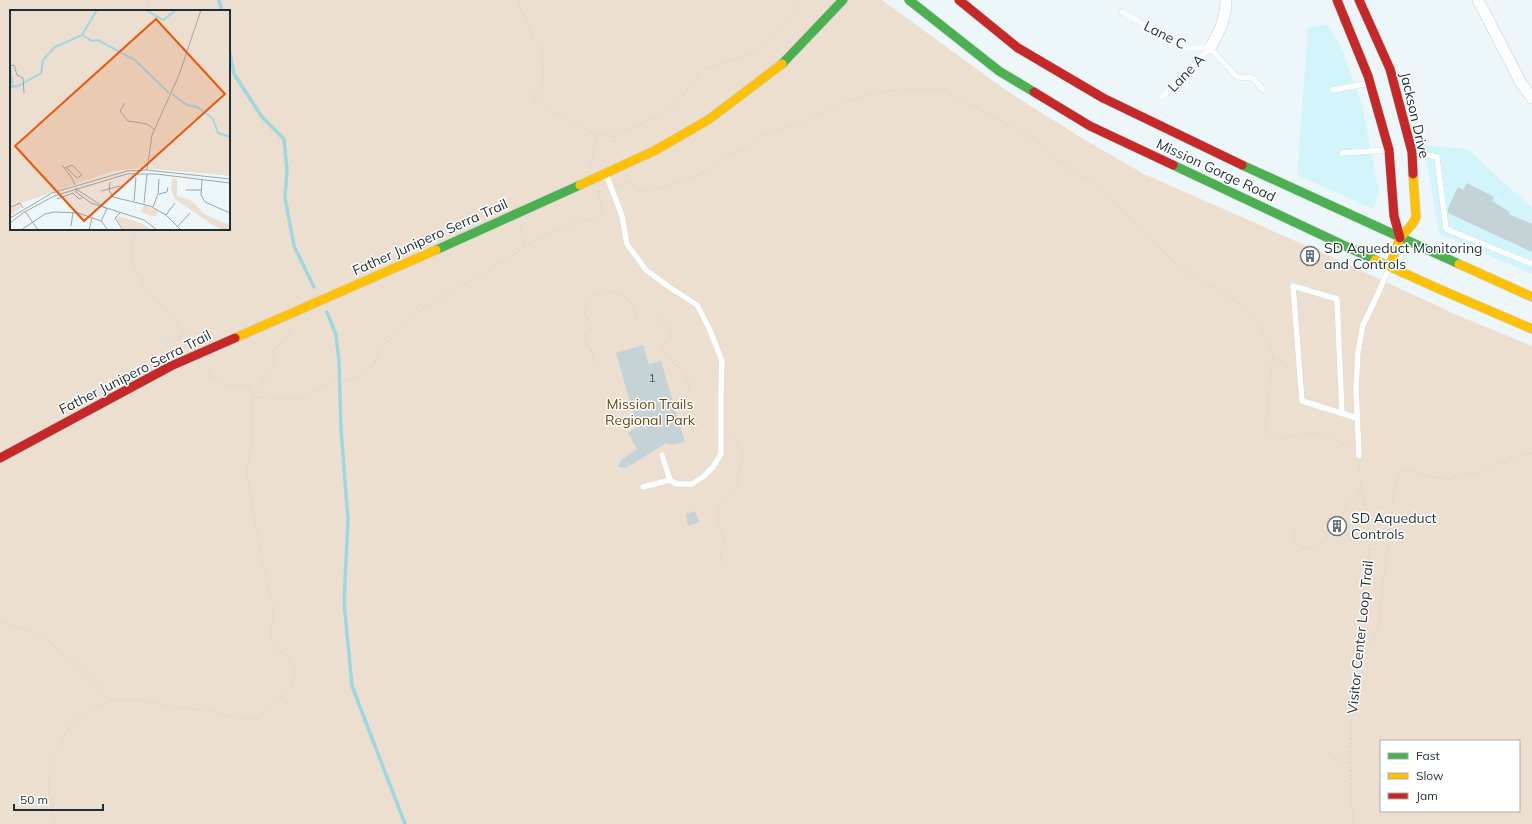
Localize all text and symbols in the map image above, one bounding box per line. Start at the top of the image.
inset map [10,10,230,230]
street label: Lane C [1141,17,1189,53]
street label: Lane A [1164,50,1209,96]
street label: Jackson Drive [1396,70,1434,160]
street label: Mission Gorge Road [1153,134,1279,206]
street label: Father Junipero Serra Trail [349,195,511,279]
place label: SD Aqueduct Monitoring and Controls [1324,239,1483,273]
building icon: SD Aqueduct Monitoring and Controls [1299,245,1321,267]
street label: Father Junipero Serra Trail [56,326,214,418]
house number: 1 [648,370,656,385]
park label: Mission Trails Regional Park [605,395,696,429]
place label: SD Aqueduct Controls [1351,509,1437,543]
building icon: SD Aqueduct Controls [1326,515,1348,537]
street label: Visitor Center Loop Trail [1343,559,1377,715]
legend [1380,740,1520,812]
text: Fast [1416,748,1440,763]
text: Slow [1416,768,1444,783]
scale bar [14,786,103,812]
text: Jam [1416,788,1438,803]
text: 50 m [20,792,48,807]

